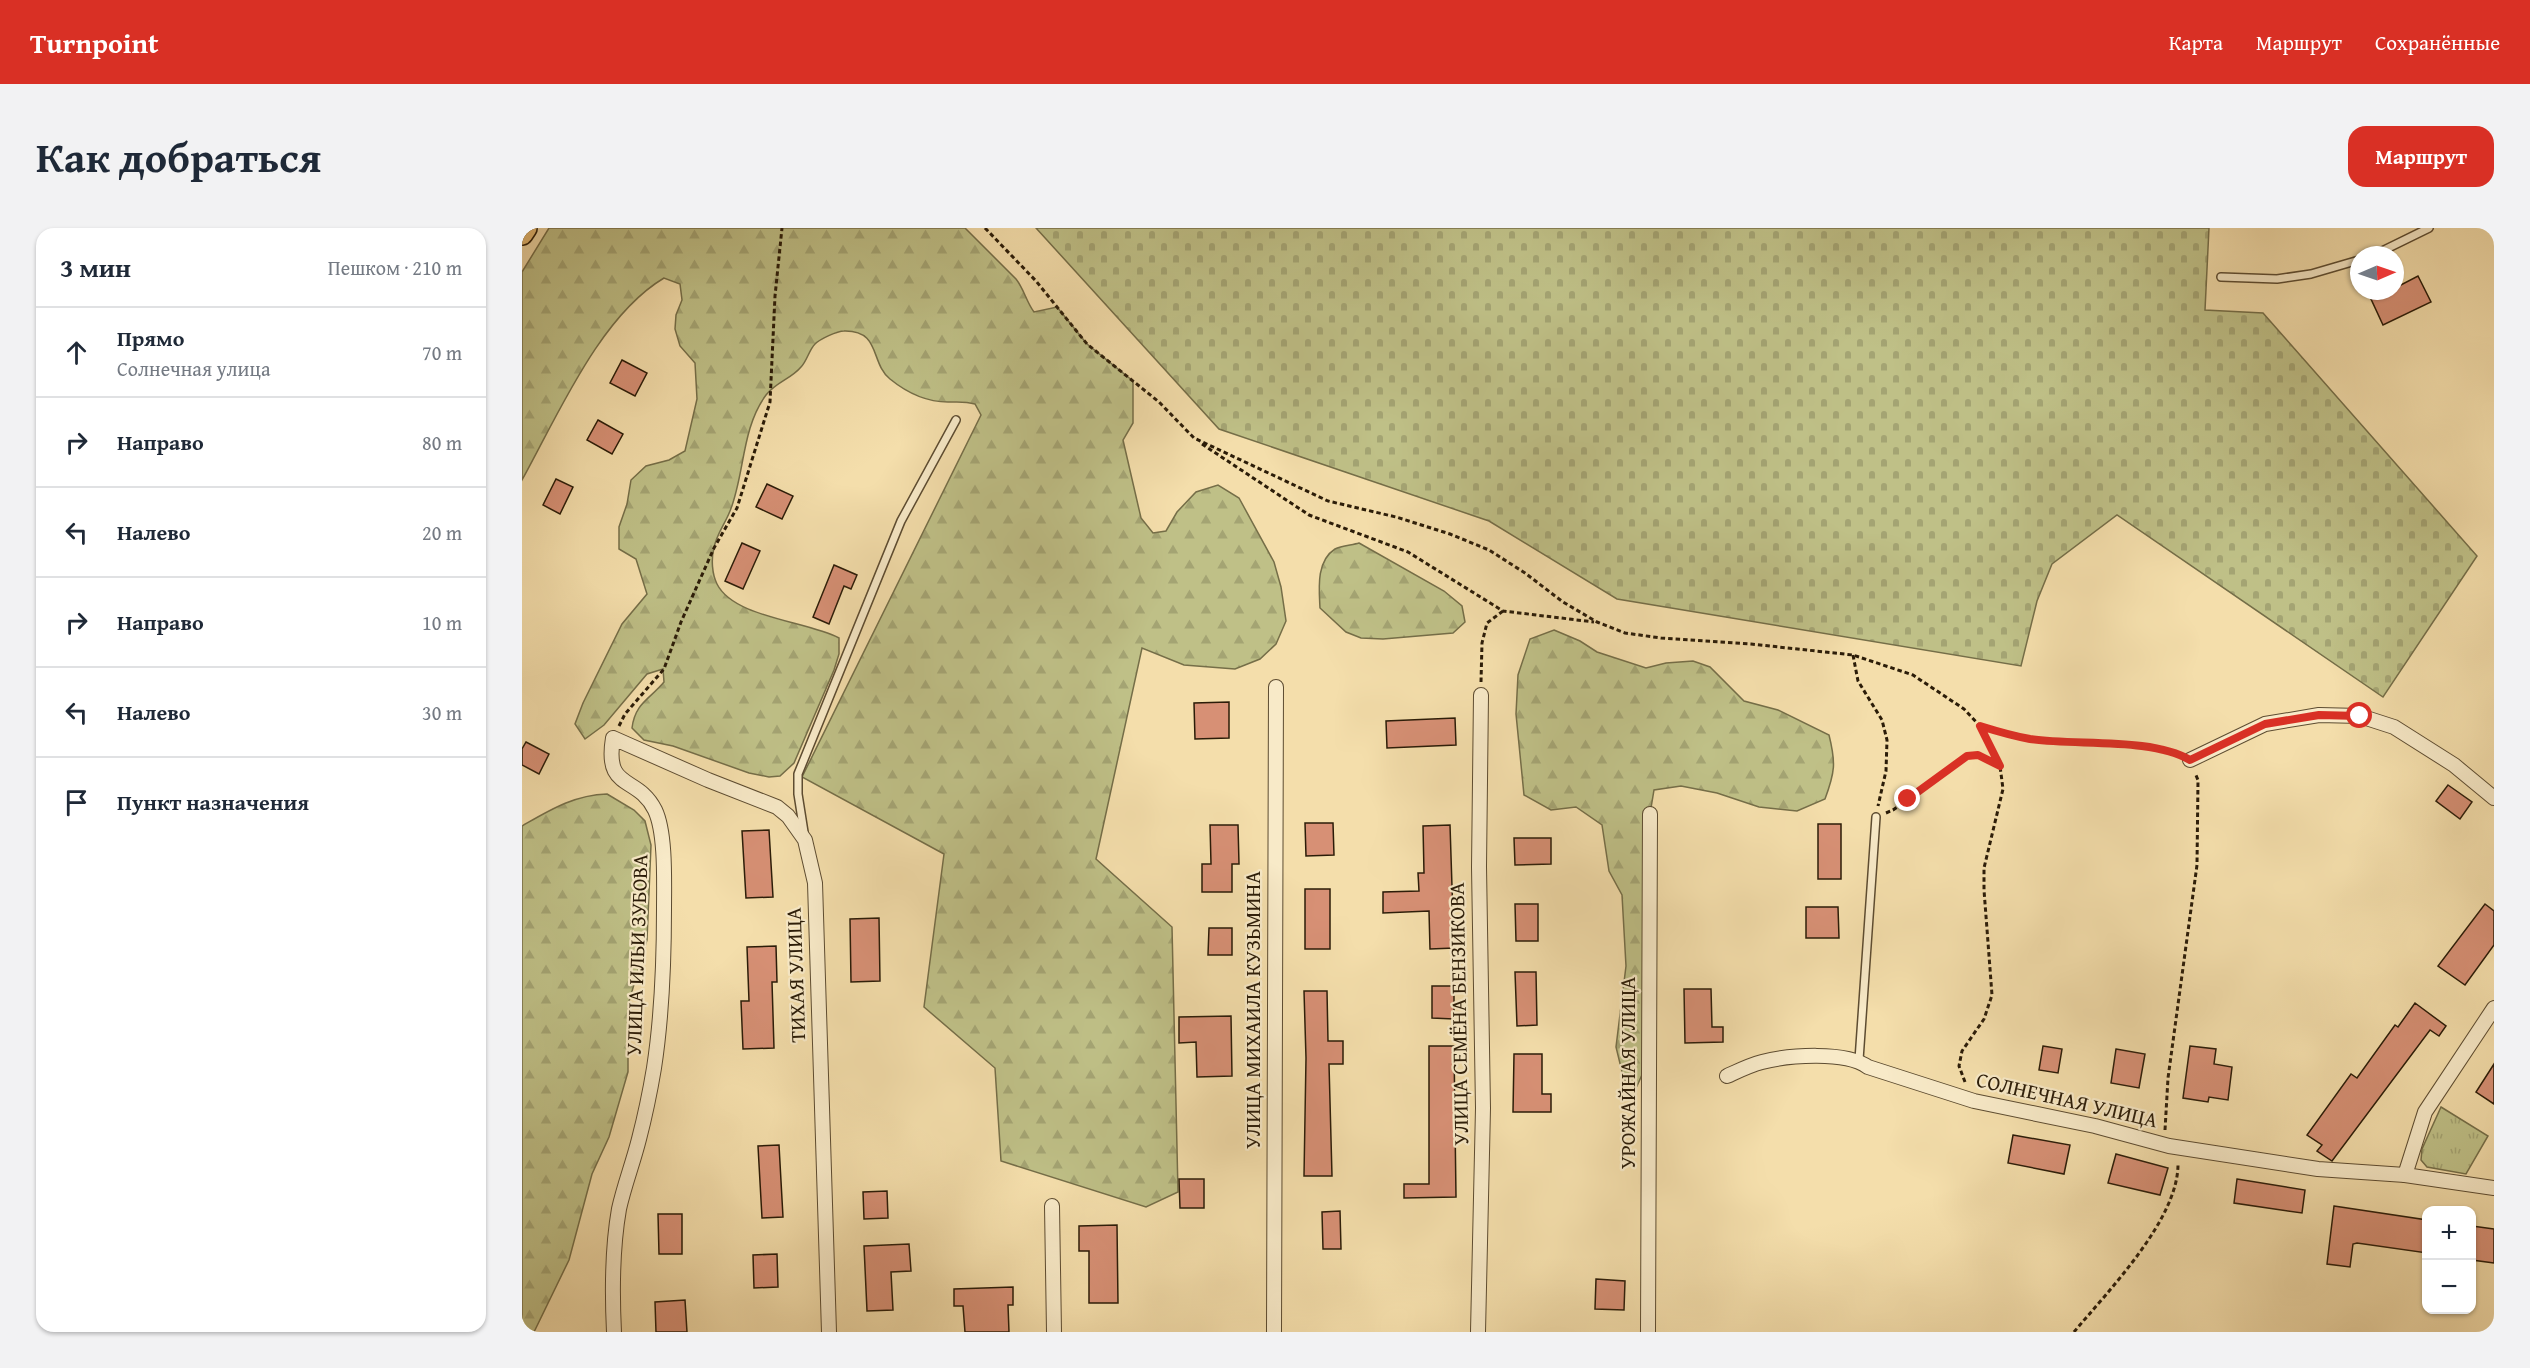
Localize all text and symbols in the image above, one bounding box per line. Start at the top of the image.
text: Turnpoint [30,22,159,63]
text: Карта [2169,27,2223,58]
text: Маршрут [2256,27,2342,58]
text: Сохранённые [2375,27,2500,58]
text: Как добраться [36,126,321,187]
button: Маршрут [2348,126,2494,187]
north arrow [2350,246,2404,300]
text: 3 мин [60,248,131,287]
text: Пешком · 210 m [328,253,462,282]
text: Прямо [117,322,184,354]
icon: ahead [60,336,93,369]
text: 70 m [422,338,462,367]
text: Солнечная улица [117,354,270,383]
icon: right [60,426,93,459]
text: Направо [117,426,204,458]
text: 80 m [422,428,462,457]
icon: left [60,516,93,549]
text: Налево [117,516,190,548]
text: 20 m [422,518,462,547]
icon: right [60,606,93,639]
text: Направо [117,606,204,638]
text: 10 m [422,608,462,637]
icon: left [60,696,93,729]
text: Налево [117,696,190,728]
text: 30 m [422,698,462,727]
route start [2346,702,2372,728]
route end [1894,785,1920,811]
icon: arrive [60,786,93,819]
text: Пункт назначения [117,786,309,818]
street label: УЛИЦА ИЛЬИ ЗУБОВА [617,853,656,1057]
street label: УЛИЦА МИХАИЛА КУЗЬМИНА [1237,871,1268,1149]
street label: УЛИЦА СЕМЁНА БЕНЗИКОВА [1441,882,1476,1146]
street label: ТИХАЯ УЛИЦА [778,907,813,1043]
street label: УРОЖАЙНАЯ УЛИЦА [1612,976,1643,1169]
street label: СОЛНЕЧНАЯ УЛИЦА [1973,1064,2161,1135]
map controls [2422,1206,2476,1314]
button: + [2422,1206,2476,1260]
button: − [2422,1260,2476,1314]

